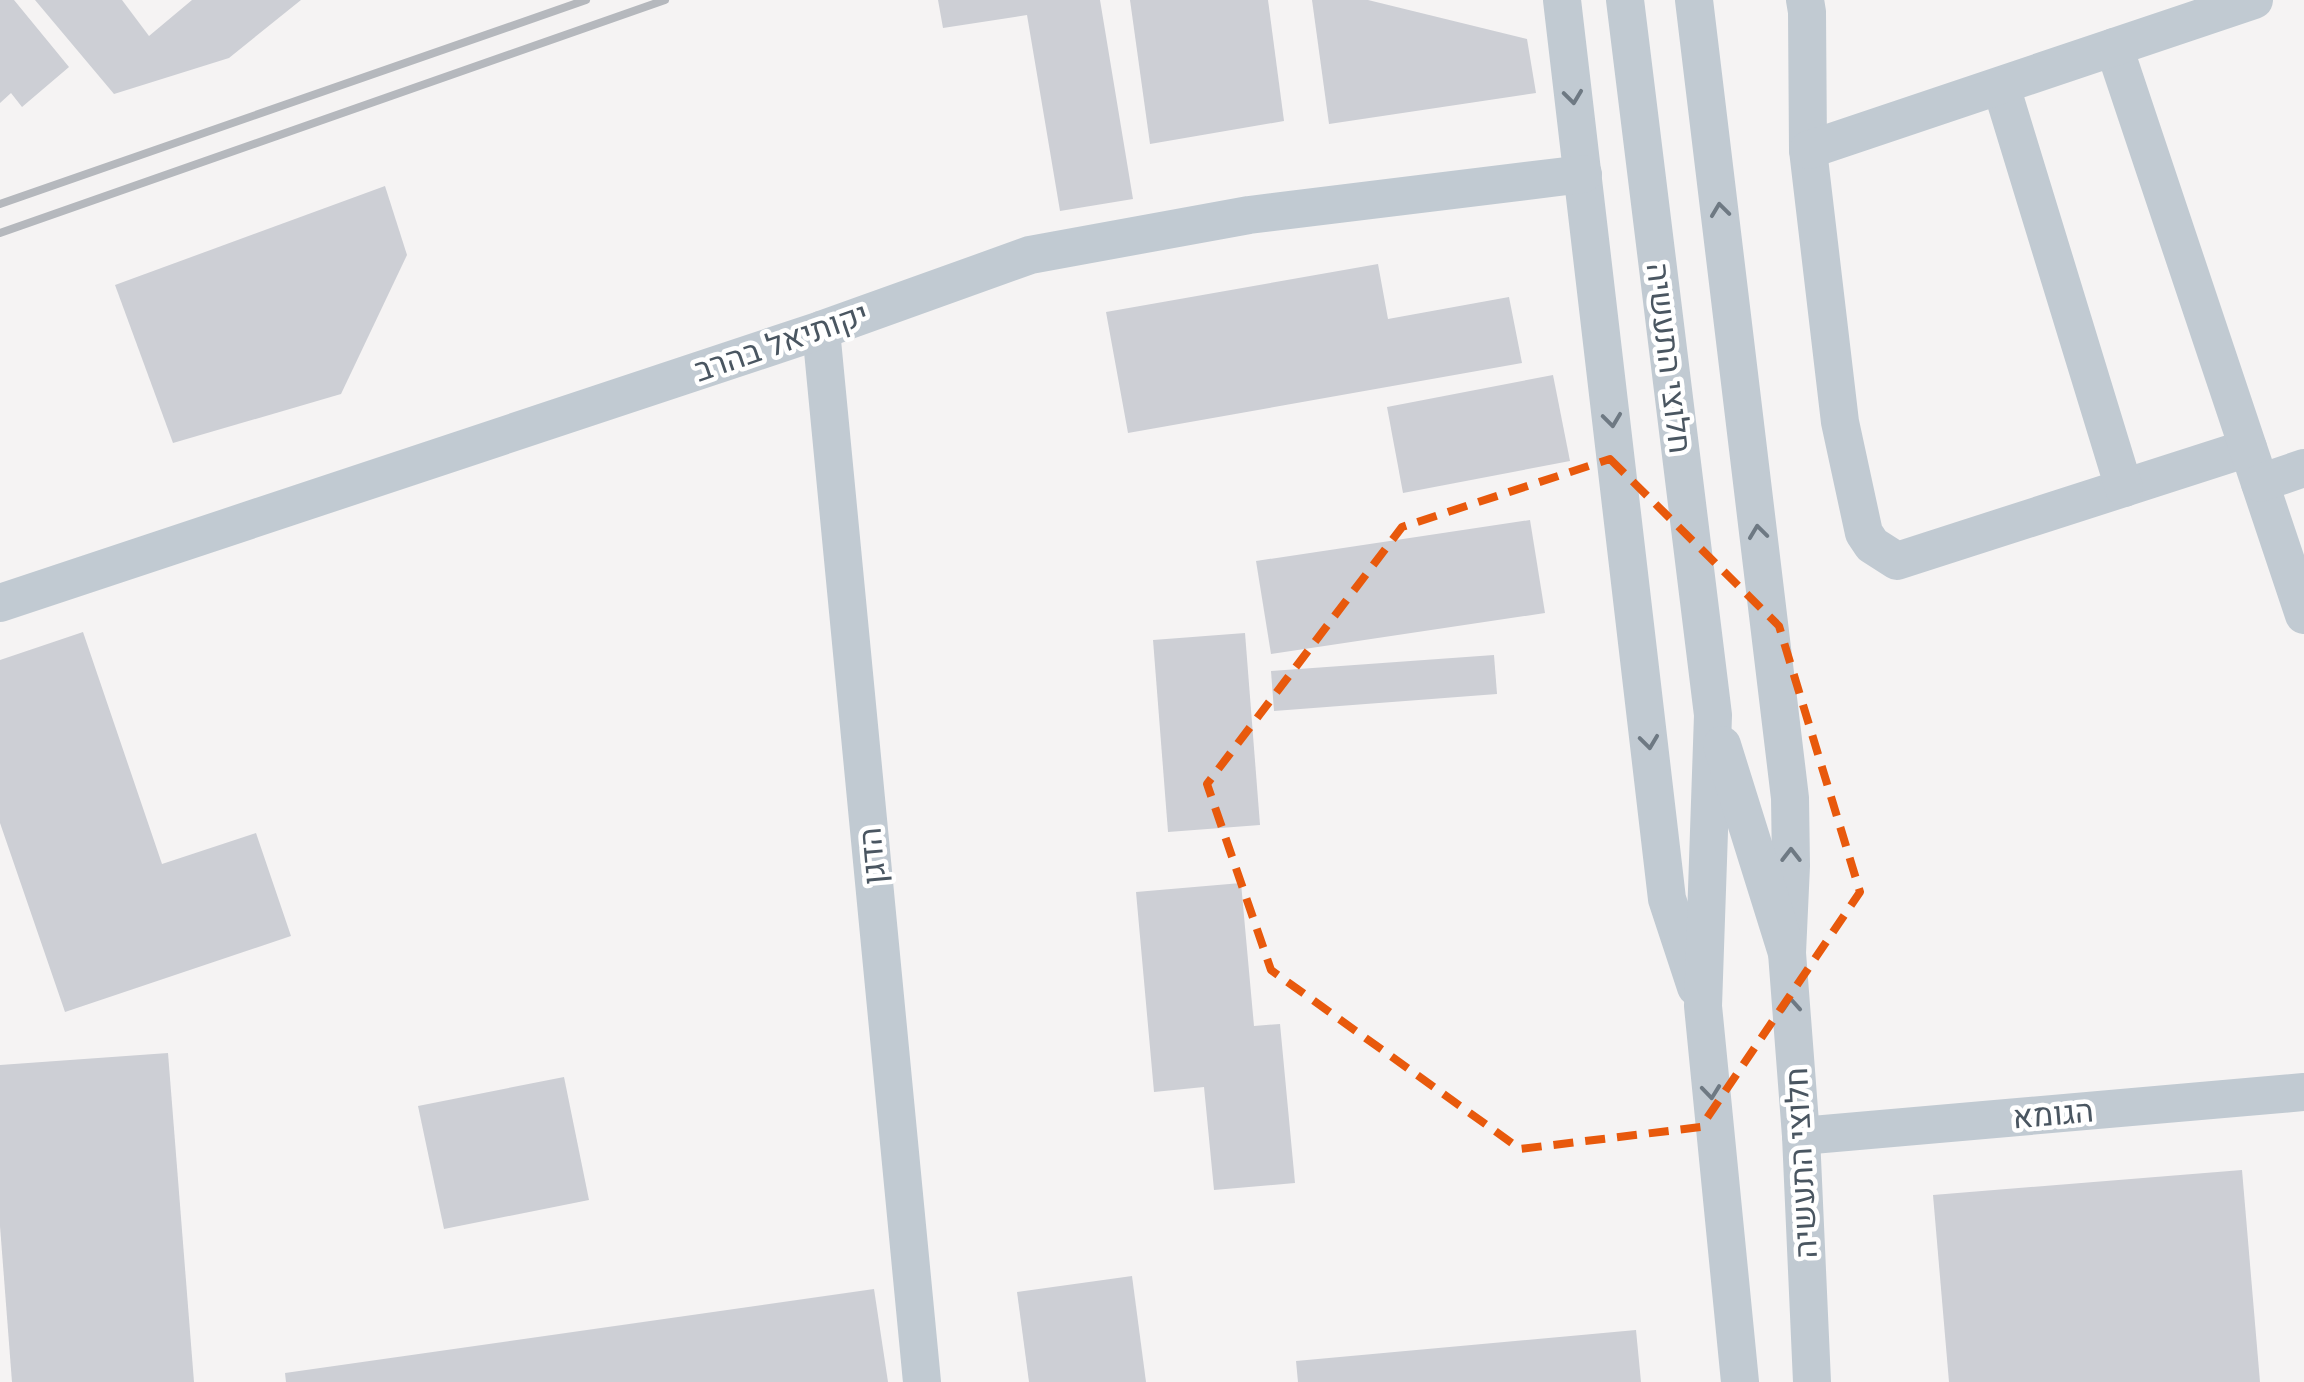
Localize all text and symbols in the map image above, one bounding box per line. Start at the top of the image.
one-way arrow [1562,88,1583,105]
one-way arrow [1710,201,1731,217]
street label: חלוצי התעשיה [1638,261,1700,455]
street label: יקותיאל בהרב [689,294,873,390]
one-way arrow [1600,411,1621,428]
one-way arrow [1748,524,1769,540]
one-way arrow [1638,735,1659,751]
street label: הדגן [851,826,893,886]
one-way arrow [1780,847,1802,862]
one-way arrow [1780,997,1802,1013]
street label: חלוצי התעשיה [1777,1066,1825,1260]
one-way arrow [1700,1085,1722,1101]
street label: הגומא [2011,1092,2095,1136]

